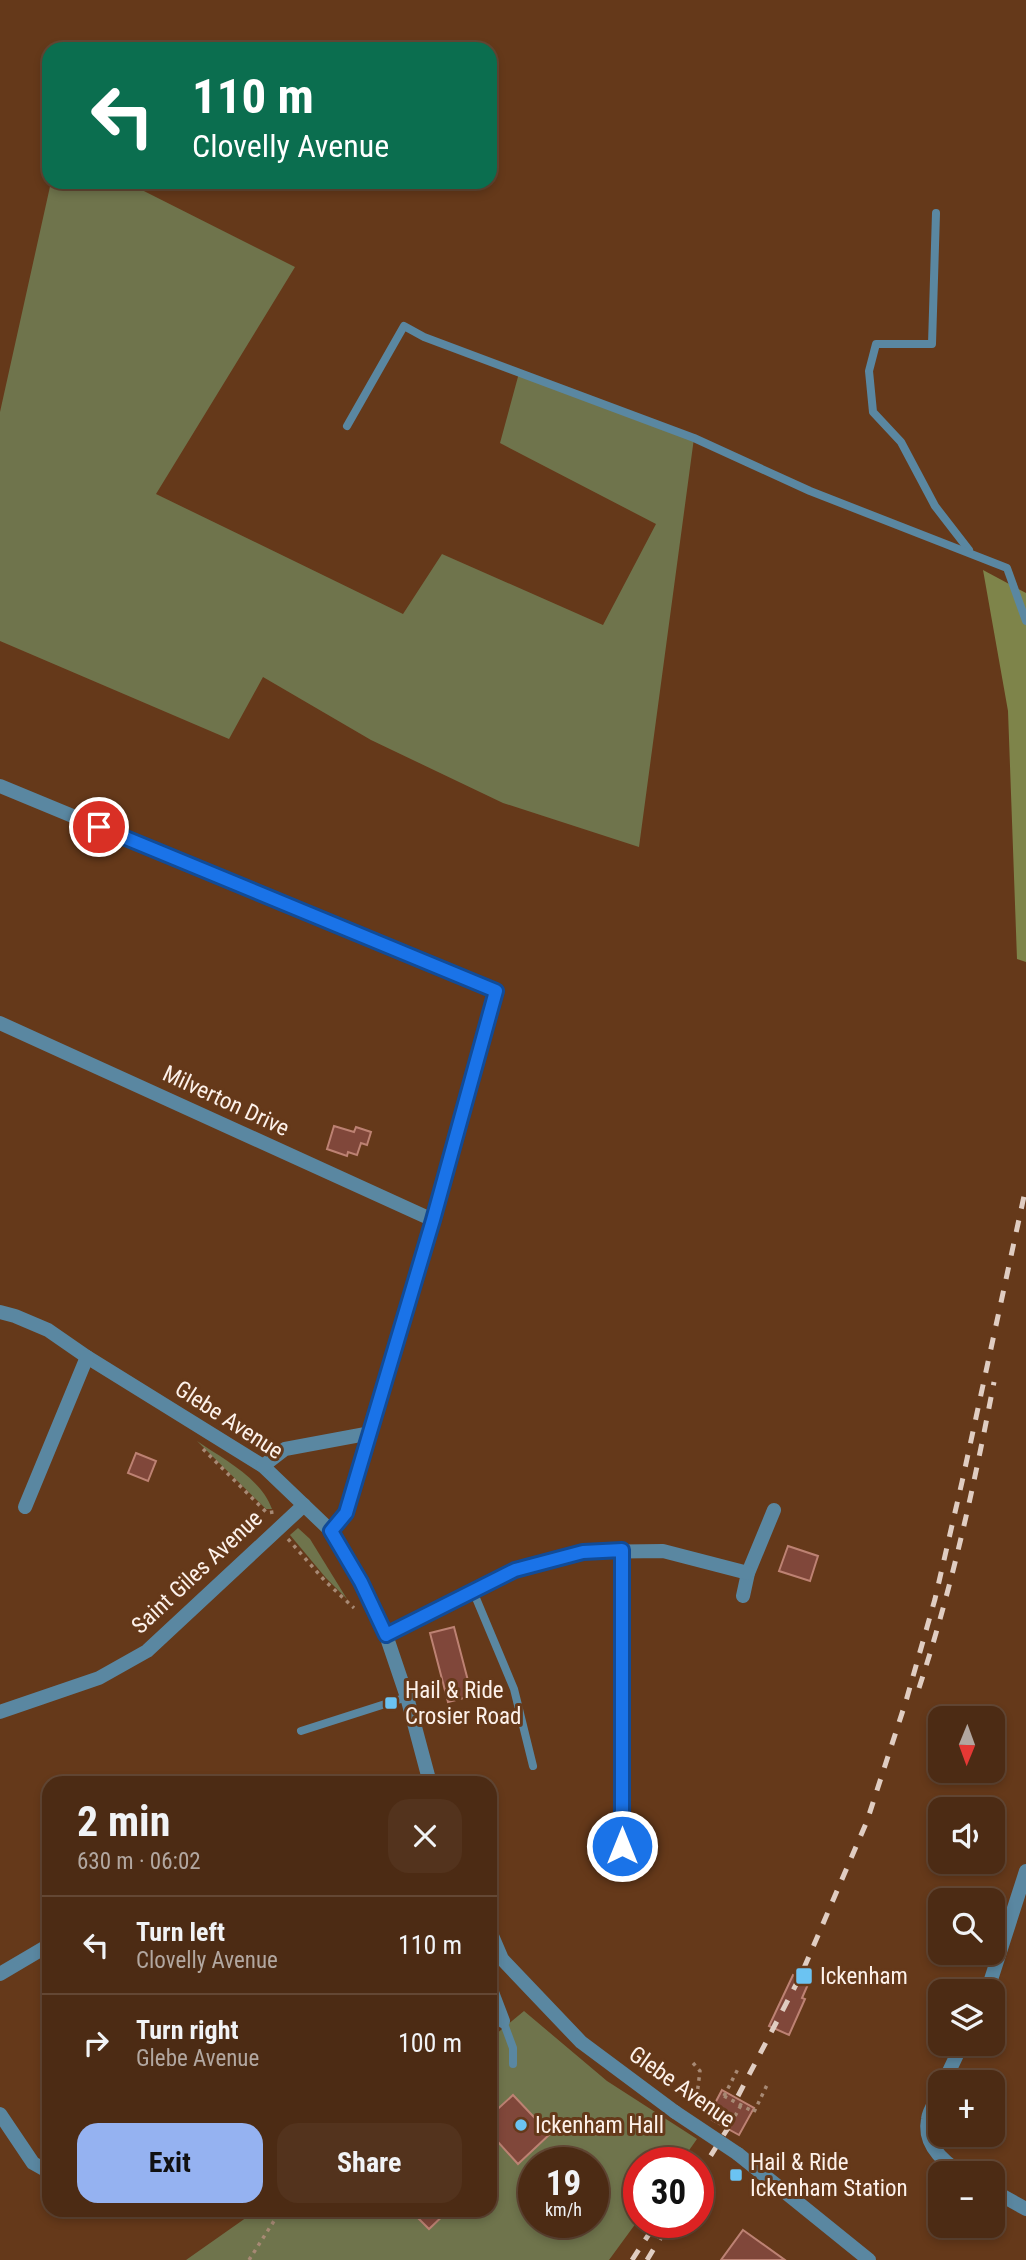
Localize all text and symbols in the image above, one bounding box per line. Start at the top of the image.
text: 110 m [192,68,314,125]
icon: left [77,70,168,161]
text: Clovelly Avenue [192,127,389,165]
pin [69,797,129,857]
icon: arrive [80,808,118,846]
street label: Milverton Drive [158,1060,294,1142]
street label: Glebe Avenue [170,1375,288,1465]
street label: Saint Giles Avenue [126,1505,268,1639]
place label: Hail & Ride Crosier Road [405,1677,521,1730]
marker: Hail & Ride Crosier Road [383,1695,399,1711]
north arrow [928,1706,1004,1783]
map controls [928,1706,1005,2238]
text: 2 min [77,1797,170,1846]
button: sound [928,1797,1005,1874]
button: close [388,1799,462,1873]
position arrow [585,1809,659,1883]
text: 630 m · 06:02 [77,1848,201,1875]
button: search [928,1888,1005,1965]
text: Turn left [136,1917,225,1947]
icon: left [77,1926,115,1964]
text: 110 m [398,1930,462,1960]
text: Clovelly Avenue [136,1947,278,1974]
place label: Ickenham [820,1963,908,1990]
marker: Ickenham [794,1966,814,1986]
button: layers [928,1979,1005,2056]
text: Turn right [136,2015,238,2045]
icon: right [77,2024,115,2062]
text: 100 m [398,2028,462,2058]
street label: Glebe Avenue [624,2041,740,2133]
text: Glebe Avenue [136,2045,259,2072]
button: + [928,2070,1005,2147]
place label: Ickenham Hall [535,2112,664,2139]
marker: Ickenham Hall [513,2117,529,2133]
button: Exit [77,2123,263,2203]
button: Share [277,2123,462,2203]
speed limit sign: 30 [623,2147,714,2238]
place label: Hail & Ride Ickenham Station [750,2149,908,2202]
button: − [928,2161,1005,2238]
text: 19 [546,2163,581,2204]
marker: Hail & Ride Ickenham Station [728,2167,744,2183]
text: km/h [545,2199,582,2220]

